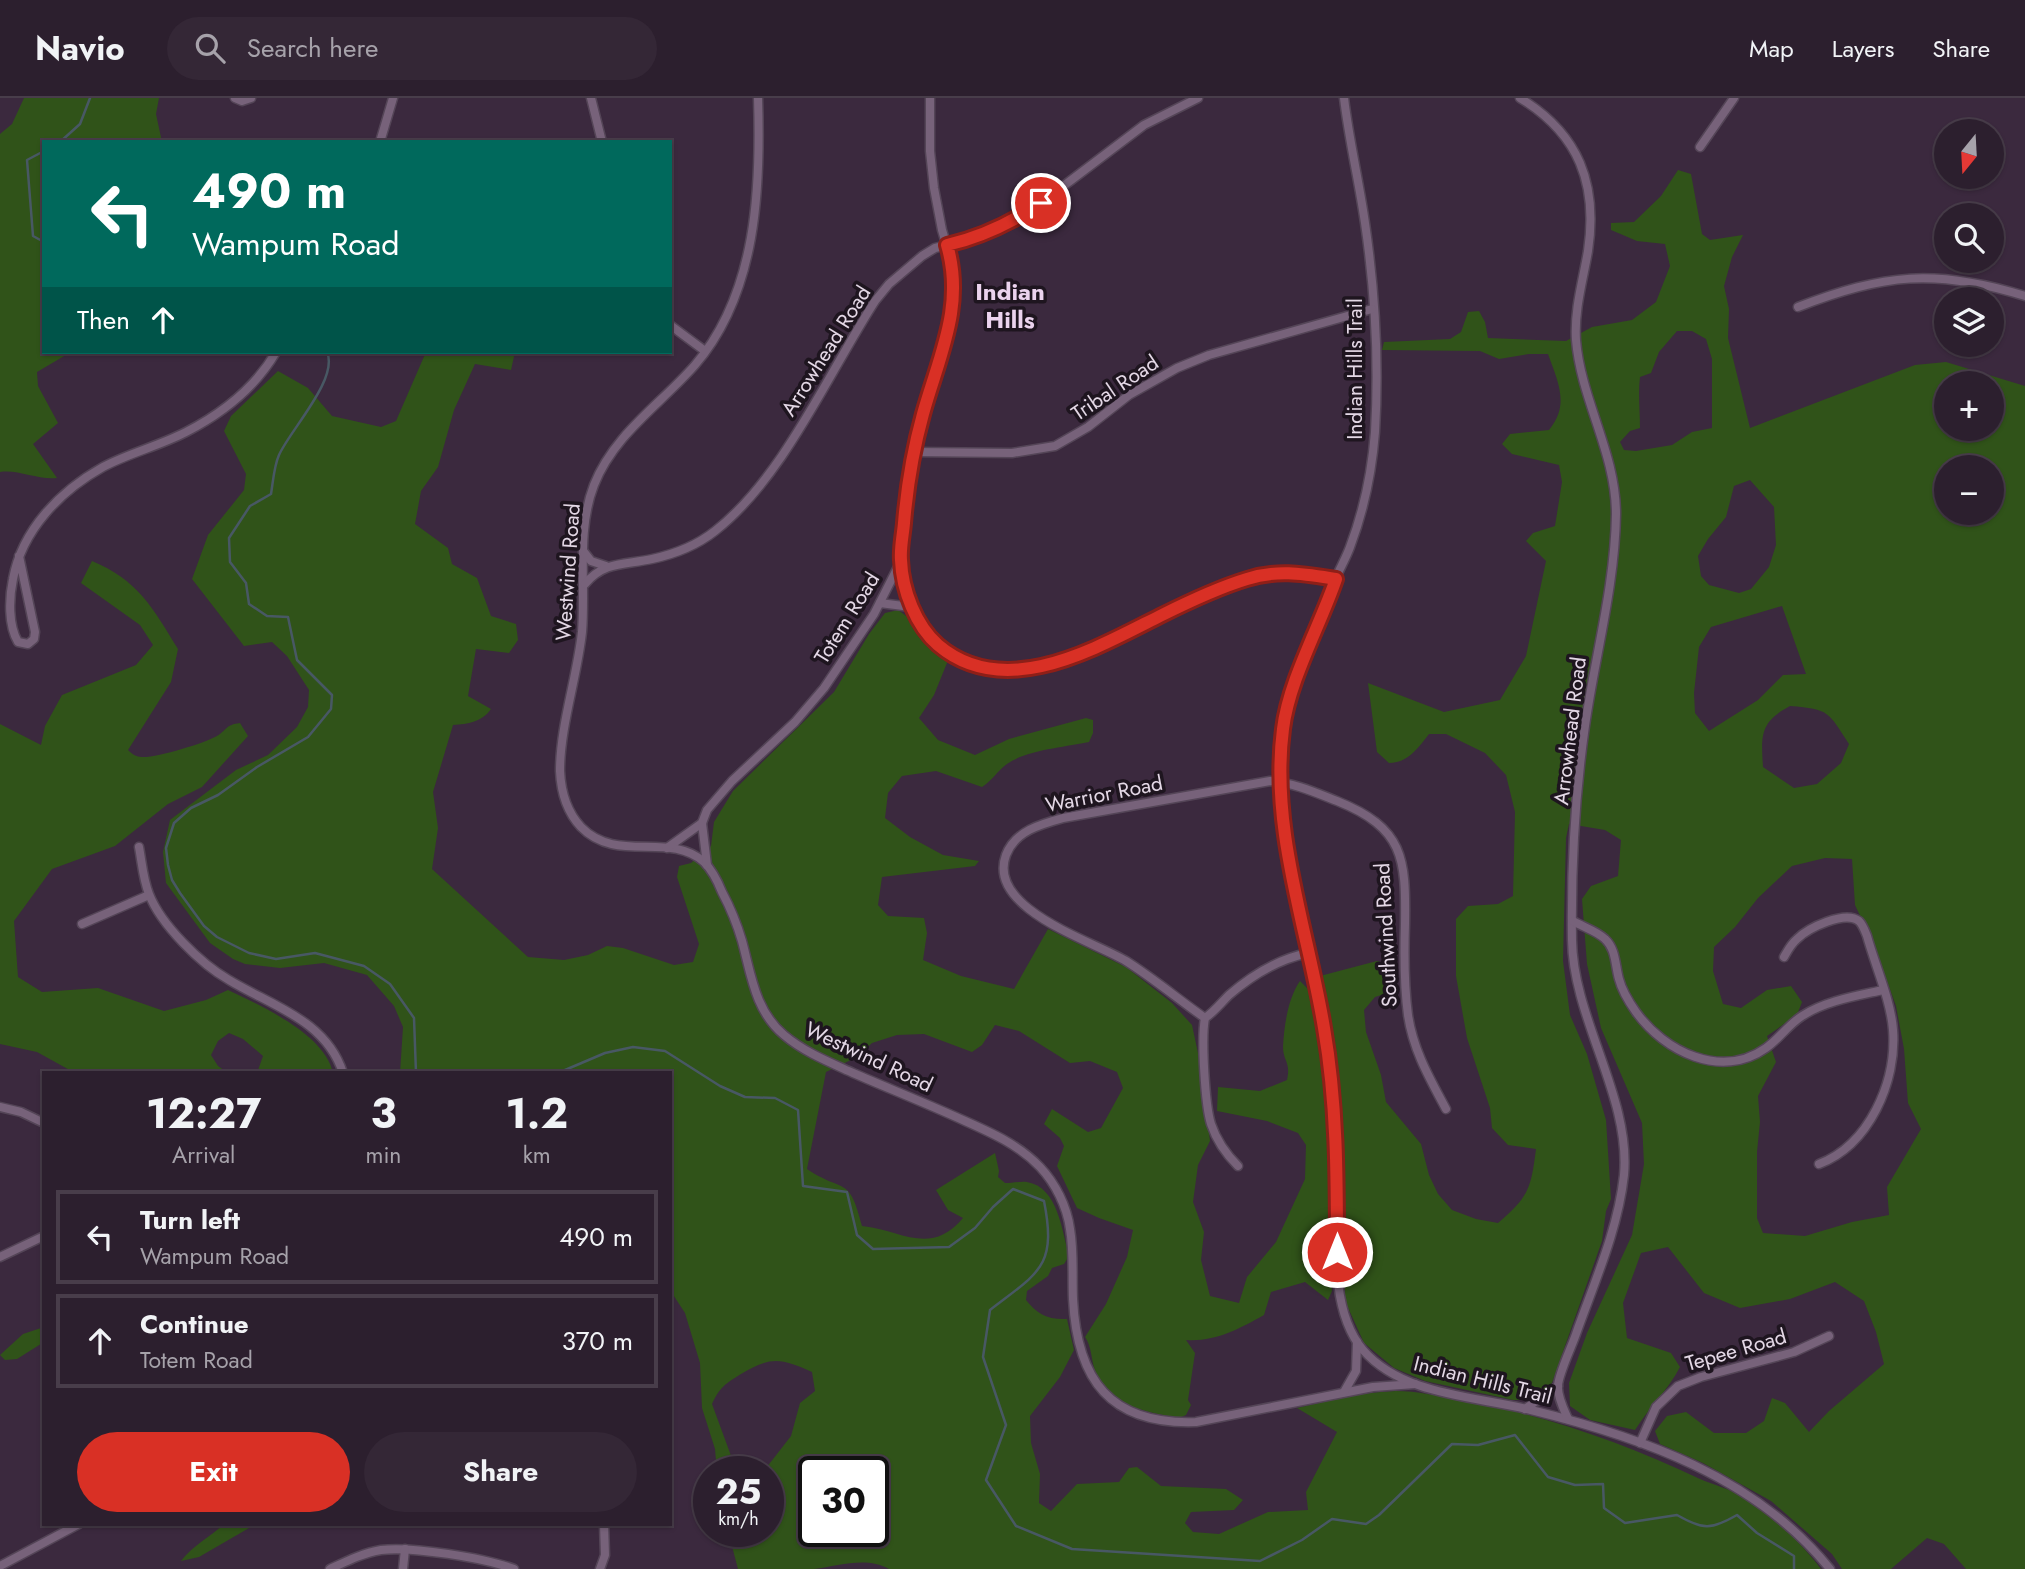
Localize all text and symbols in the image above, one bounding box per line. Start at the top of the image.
search box [167,17,657,80]
text: Navio [35,25,125,72]
icon: search [191,29,229,67]
text: Search here [247,29,378,67]
text: Map [1749,31,1794,66]
text: Layers [1832,31,1894,66]
text: Share [1932,31,1990,66]
north arrow [1934,119,2004,189]
map controls [1934,119,2004,525]
text: 490 m [192,156,346,226]
icon: left [77,168,168,259]
pin [1011,173,1071,233]
icon: arrive [1022,184,1060,222]
button: search [1934,203,2004,273]
text: Wampum Road [192,221,399,267]
district label: Indian Hills [975,274,1045,337]
street label: Arrowhead Road [774,280,878,422]
button: layers [1934,287,2004,357]
street label: Indian Hills Trail [1340,298,1370,440]
text: Then [77,301,130,339]
icon: ahead [144,301,182,339]
street label: Tribal Road [1065,348,1165,428]
button: + [1934,371,2004,441]
button: − [1934,455,2004,525]
street label: Westwind Road [548,502,588,642]
street label: Totem Road [807,566,887,670]
street label: Arrowhead Road [1546,655,1594,807]
street label: Warrior Road [1043,768,1165,820]
street label: Southwind Road [1367,862,1405,1008]
street label: Westwind Road [800,1014,938,1100]
text: 12:27 [146,1083,261,1144]
text: 3 [370,1083,396,1144]
text: 1.2 [505,1083,568,1144]
text: Arrival [172,1138,235,1172]
text: min [365,1138,401,1172]
text: km [523,1138,551,1172]
text: Turn left [140,1201,240,1239]
position arrow [1300,1215,1374,1289]
icon: left [81,1218,119,1256]
text: 490 m [559,1218,633,1256]
text: Wampum Road [140,1239,289,1273]
text: Continue [140,1305,249,1343]
street label: Tepee Road [1682,1321,1790,1379]
icon: ahead [81,1322,119,1360]
text: 370 m [562,1322,633,1360]
text: Totem Road [140,1343,253,1377]
street label: Indian Hills Trail [1411,1348,1555,1412]
button: Exit [77,1432,350,1512]
button: Share [364,1432,637,1512]
speed limit sign: 30 [798,1456,889,1547]
text: 25 [716,1467,761,1517]
text: km/h [718,1506,759,1532]

